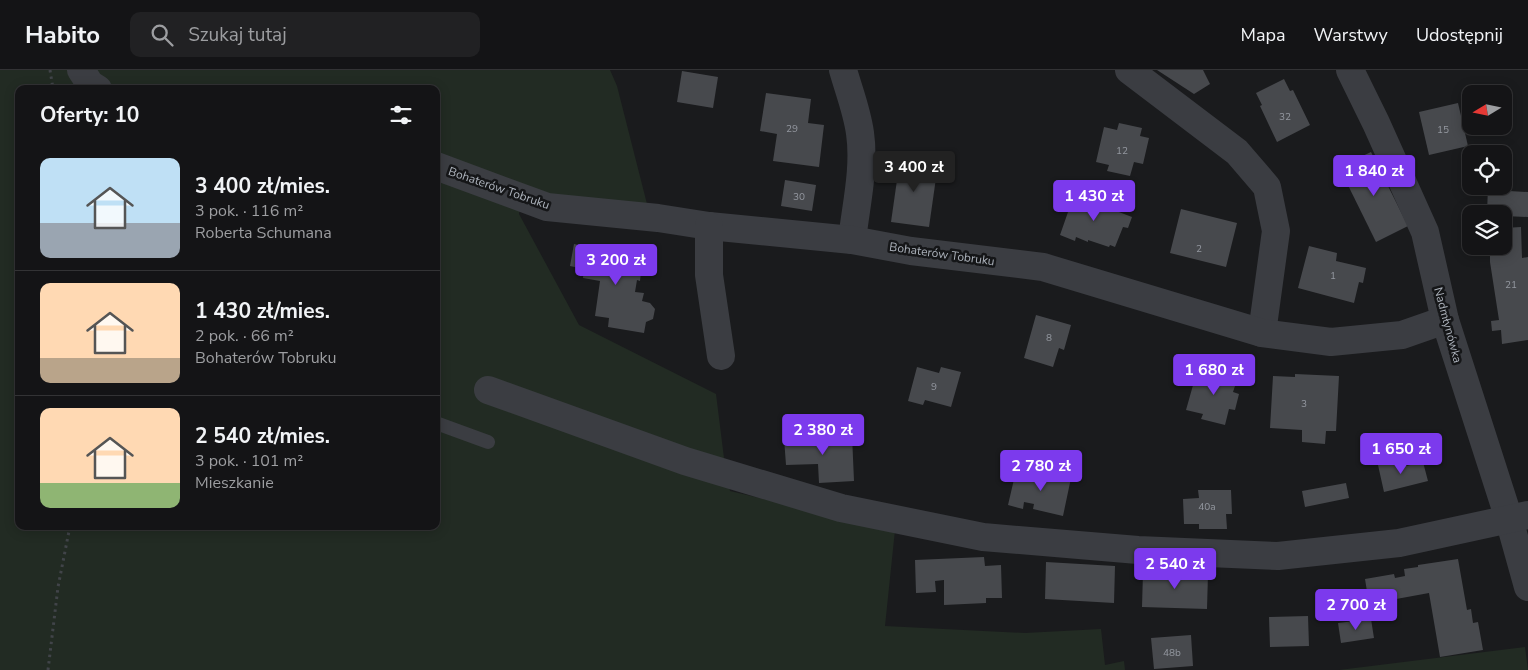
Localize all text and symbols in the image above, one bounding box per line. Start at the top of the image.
search box [130,12,480,57]
text: Habito [25,19,100,51]
icon: search [148,21,176,49]
text: Szukaj tutaj [188,22,287,48]
text: Mapa [1241,23,1285,47]
text: Warstwy [1313,23,1388,47]
text: Udostępnij [1416,23,1503,47]
north arrow [1462,85,1512,135]
map controls [1462,85,1512,255]
text: Oferty: 10 [40,101,139,129]
icon: filters [387,101,415,129]
house number: 32 [1279,110,1291,124]
house number: 29 [786,122,798,136]
house number: 15 [1437,123,1449,137]
house number: 12 [1116,144,1128,158]
button: locate [1462,145,1512,195]
pin: 3 400 zł [862,150,966,193]
pin: 1 840 zł [1322,154,1426,197]
text: 3 400 zł [884,156,944,178]
text: 1 840 zł [1344,160,1404,182]
street label: Bohaterów Tobruku [446,163,552,213]
text: 3 400 zł/mies. [195,172,330,200]
icon: home [80,178,140,238]
pin: 1 430 zł [1042,180,1146,222]
text: 1 430 zł [1064,185,1124,207]
house number: 30 [793,190,805,204]
text: 3 pok. · 116 m² [195,200,303,222]
button: layers [1462,205,1512,255]
text: Roberta Schumana [195,222,332,244]
street label: Bohaterów Tobruku [888,239,996,269]
house number: 2 [1196,242,1202,256]
pin: 3 200 zł [564,244,668,286]
text: 3 200 zł [586,249,646,271]
house number: 1 [1330,269,1336,283]
house number: 21 [1505,278,1517,292]
street label: Nadmłynówka [1430,285,1466,365]
text: 1 430 zł/mies. [195,297,330,325]
icon: home [80,303,140,363]
text: 2 pok. · 66 m² [195,325,294,347]
house number: 8 [1046,331,1052,345]
text: Bohaterów Tobruku [195,347,337,369]
pin: 1 680 zł [1162,354,1266,396]
text: 1 680 zł [1184,359,1244,381]
house number: 9 [931,380,937,394]
house number: 3 [1301,397,1307,411]
pin: 2 380 zł [771,414,875,456]
text: 2 380 zł [793,419,853,441]
text: 2 540 zł/mies. [195,422,330,450]
icon: home [80,428,140,488]
pin: 1 650 zł [1349,432,1453,475]
text: 1 650 zł [1371,438,1431,460]
text: 3 pok. · 101 m² [195,450,303,472]
pin: 2 780 zł [989,450,1093,492]
text: 2 780 zł [1011,455,1071,477]
text: Mieszkanie [195,472,274,494]
house number: 40a [1198,500,1216,514]
pin: 2 540 zł [1123,548,1227,590]
text: 2 540 zł [1145,553,1205,575]
pin: 2 700 zł [1304,588,1408,631]
text: 2 700 zł [1326,594,1386,616]
house number: 48b [1163,646,1181,660]

